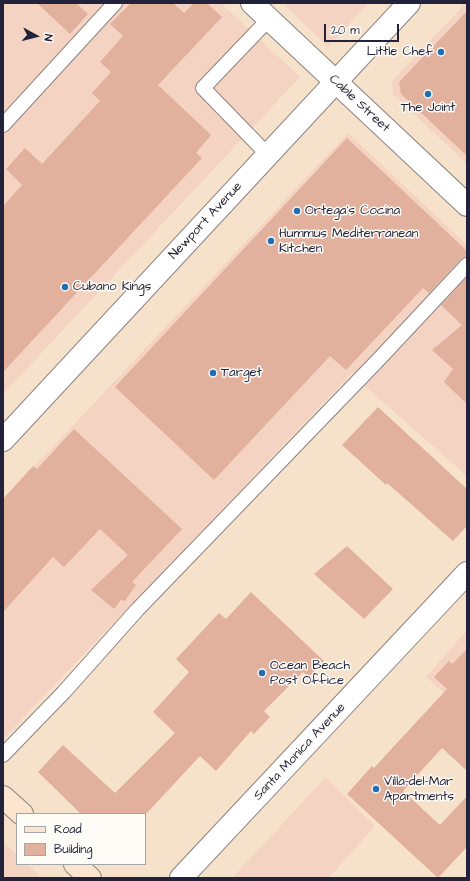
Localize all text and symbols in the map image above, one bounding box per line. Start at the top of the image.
north arrow [16,16,56,56]
scale bar [326,16,401,42]
text: 20 m [331,22,360,39]
text: N [41,33,56,42]
place label: Little Chef [367,44,433,60]
marker: Little Chef [436,47,446,57]
street label: Cable Street [325,72,393,136]
marker: The Joint [423,89,433,99]
place label: The Joint [401,100,455,116]
street label: Newport Avenue [166,179,246,263]
place label: Ortega’s Cocina [305,203,400,219]
marker: Ortega’s Cocina [292,206,302,216]
place label: Hummus Mediterranean Kitchen [279,226,418,257]
marker: Hummus Mediterranean Kitchen [266,236,276,246]
place label: Cubano Kings [73,279,151,295]
marker: Cubano Kings [60,282,70,292]
place label: Target [221,365,262,381]
marker: Target [208,368,218,378]
place label: Ocean Beach Post Office [270,658,350,689]
marker: Ocean Beach Post Office [257,668,267,678]
street label: Santa Monica Avenue [251,700,349,804]
place label: Villa-del-Mar Apartments [384,774,454,805]
marker: Villa-del-Mar Apartments [371,784,381,794]
legend [16,813,146,865]
text: Road [54,821,82,838]
text: Building [54,841,92,858]

